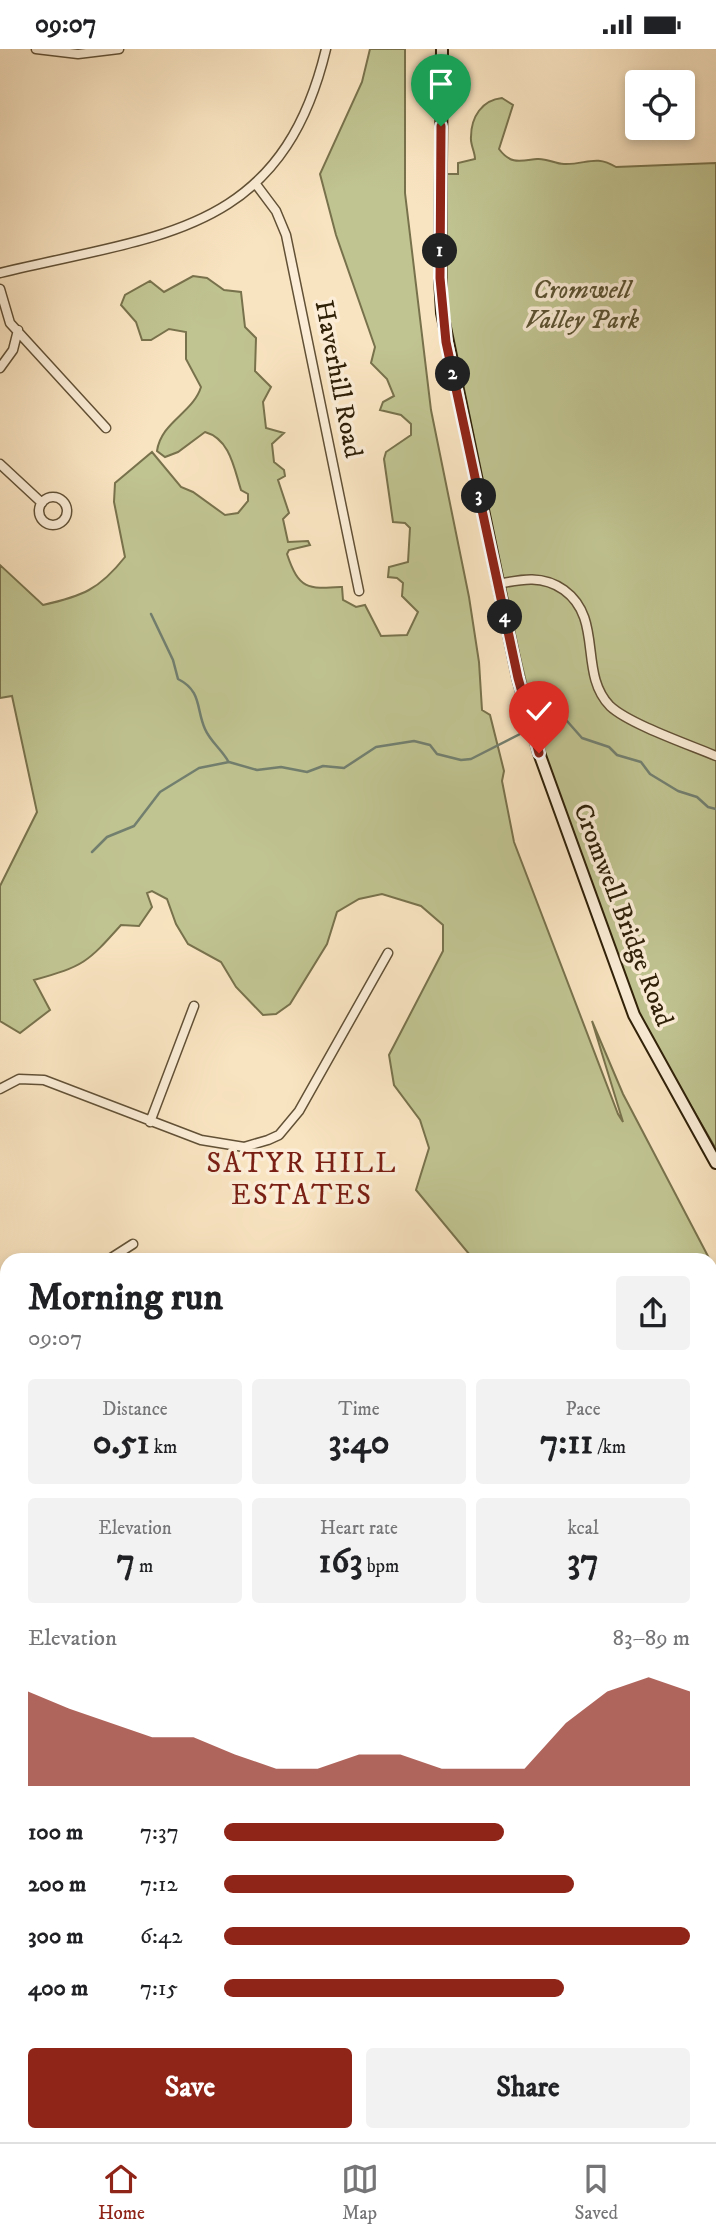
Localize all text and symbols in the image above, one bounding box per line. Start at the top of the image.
text: 09:07 [35,8,96,41]
pin [411,54,471,126]
icon: arrive [422,65,460,103]
map controls [625,70,695,140]
button: locate [625,70,695,140]
pin: 1 [422,233,458,269]
text: 1 [436,239,443,262]
park label: Cromwell Valley Park [525,274,639,337]
street label: Haverhill Road [307,297,369,461]
pin: 2 [435,357,470,391]
text: 2 [448,362,457,385]
pin: 3 [462,479,496,513]
text: 3 [475,484,482,507]
pin: 4 [488,599,522,635]
text: 4 [499,605,510,628]
pin [509,681,569,753]
icon: check [520,692,558,730]
street label: Cromwell Bridge Road [565,799,681,1031]
district label: SATYR HILL ESTATES [207,1146,397,1213]
text: Morning run [28,1274,223,1322]
button: share [616,1276,690,1350]
text: 09:07 [28,1324,82,1353]
text: Distance [102,1398,168,1421]
text: Time [338,1398,380,1421]
text: Pace [565,1398,601,1421]
text: 0.51 [93,1421,150,1465]
text: 3:40 [328,1421,390,1465]
text: 7:11 [540,1421,593,1465]
text: km [150,1436,177,1459]
text: /km [593,1436,626,1459]
text: Elevation [98,1517,172,1540]
text: Heart rate [320,1517,398,1540]
text: kcal [567,1517,599,1540]
text: 7 [117,1540,135,1584]
text: 163 [319,1540,363,1584]
text: 37 [567,1540,599,1584]
text: m [135,1555,153,1578]
text: bpm [363,1555,399,1578]
text: Elevation [28,1624,117,1653]
text: 83–89 m [613,1624,690,1653]
text: 100 m [28,1818,83,1847]
text: 7:37 [140,1818,179,1847]
text: 200 m [28,1870,86,1899]
text: 7:12 [140,1870,178,1899]
text: 300 m [28,1922,84,1951]
text: 6:42 [140,1922,183,1951]
text: 400 m [28,1974,88,2003]
text: 7:15 [140,1974,178,2003]
button: Save [28,2048,352,2128]
button: Share [366,2048,690,2128]
tab: Home [98,2160,145,2225]
tab: Map [341,2160,379,2225]
tab: Saved [574,2160,618,2225]

